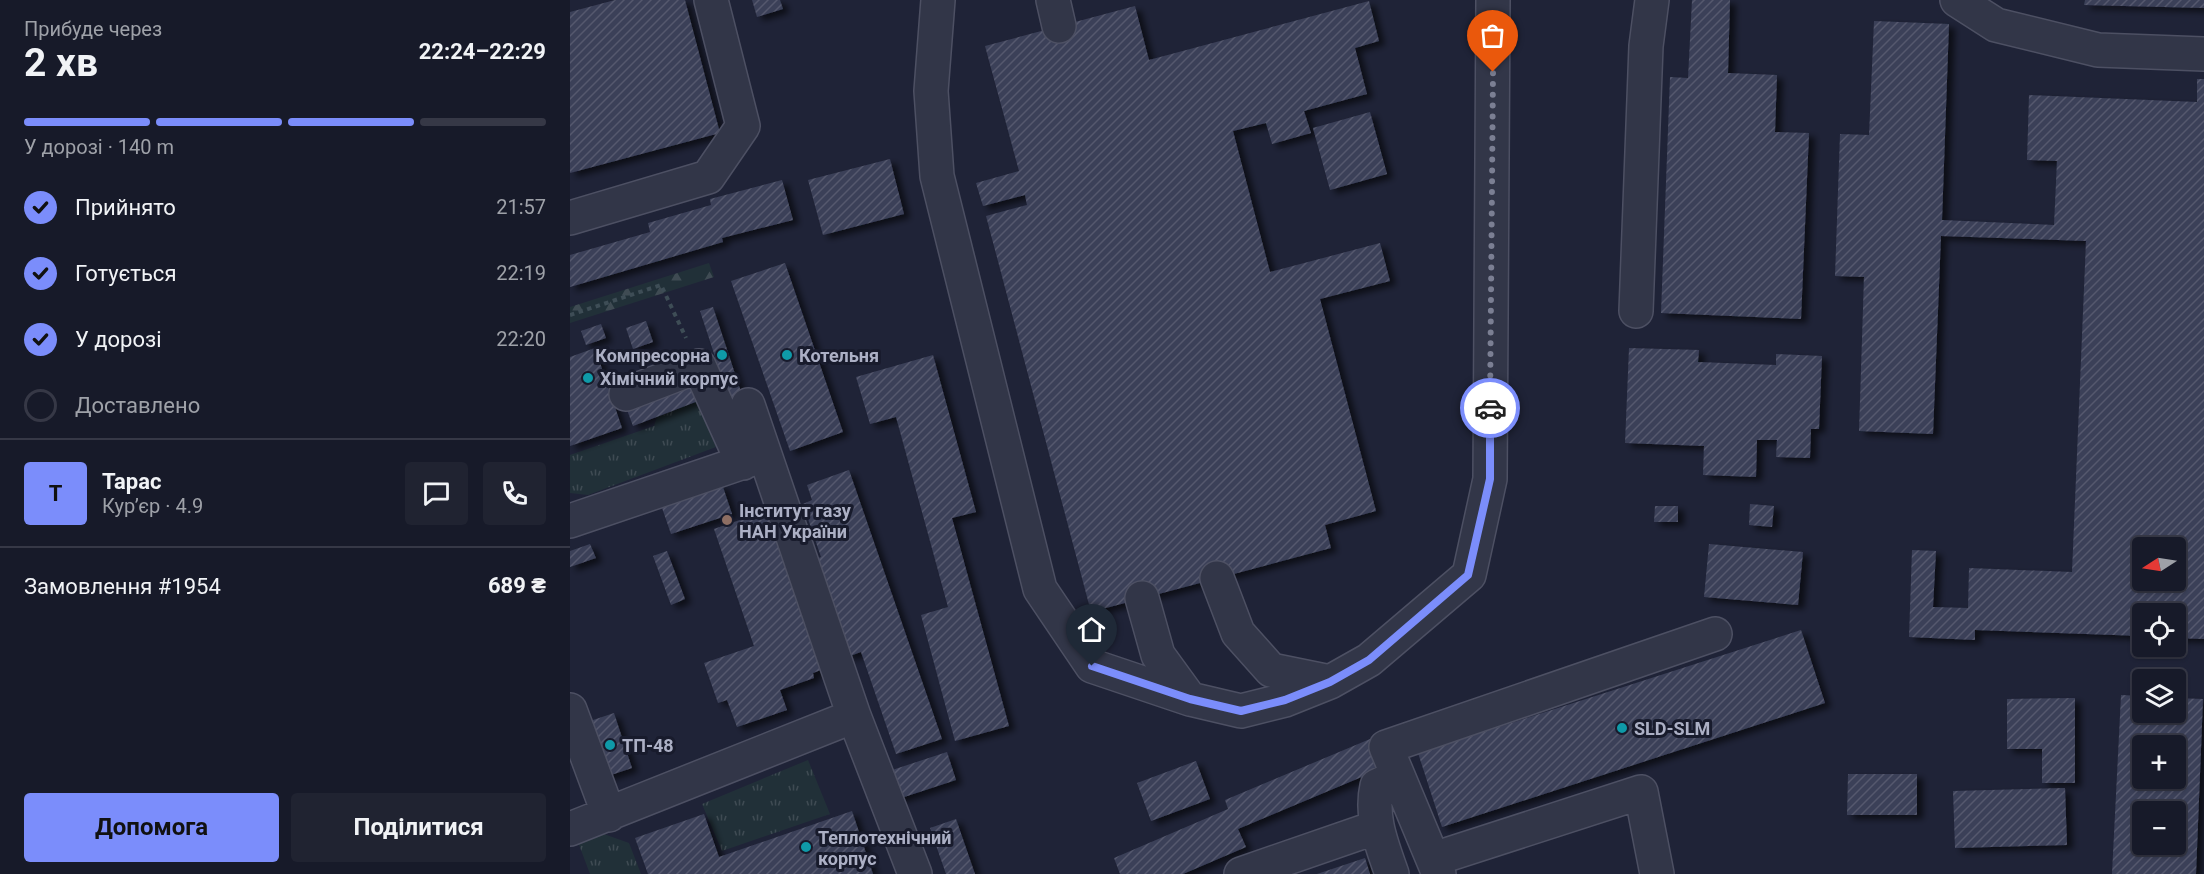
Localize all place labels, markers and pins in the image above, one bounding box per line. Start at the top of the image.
pin [1467,10,1518,72]
place label: Компресорна [595,345,710,366]
place label: Котельня [799,345,879,366]
marker: Компресорна [715,348,729,362]
marker: Котельня [780,348,794,362]
place label: Хімічний корпус [600,368,738,389]
marker: Хімічний корпус [581,371,595,385]
place label: Інститут газу НАН України [739,500,852,542]
marker: Інститут газу НАН України [720,513,734,527]
pin [1066,604,1117,666]
place label: SLD-SLM [1634,718,1710,739]
marker: SLD-SLM [1615,721,1629,735]
place label: ТП-48 [622,735,674,756]
marker: ТП-48 [603,738,617,752]
place label: Теплотехнічний корпус [818,827,951,869]
marker: Теплотехнічний корпус [799,840,813,854]

